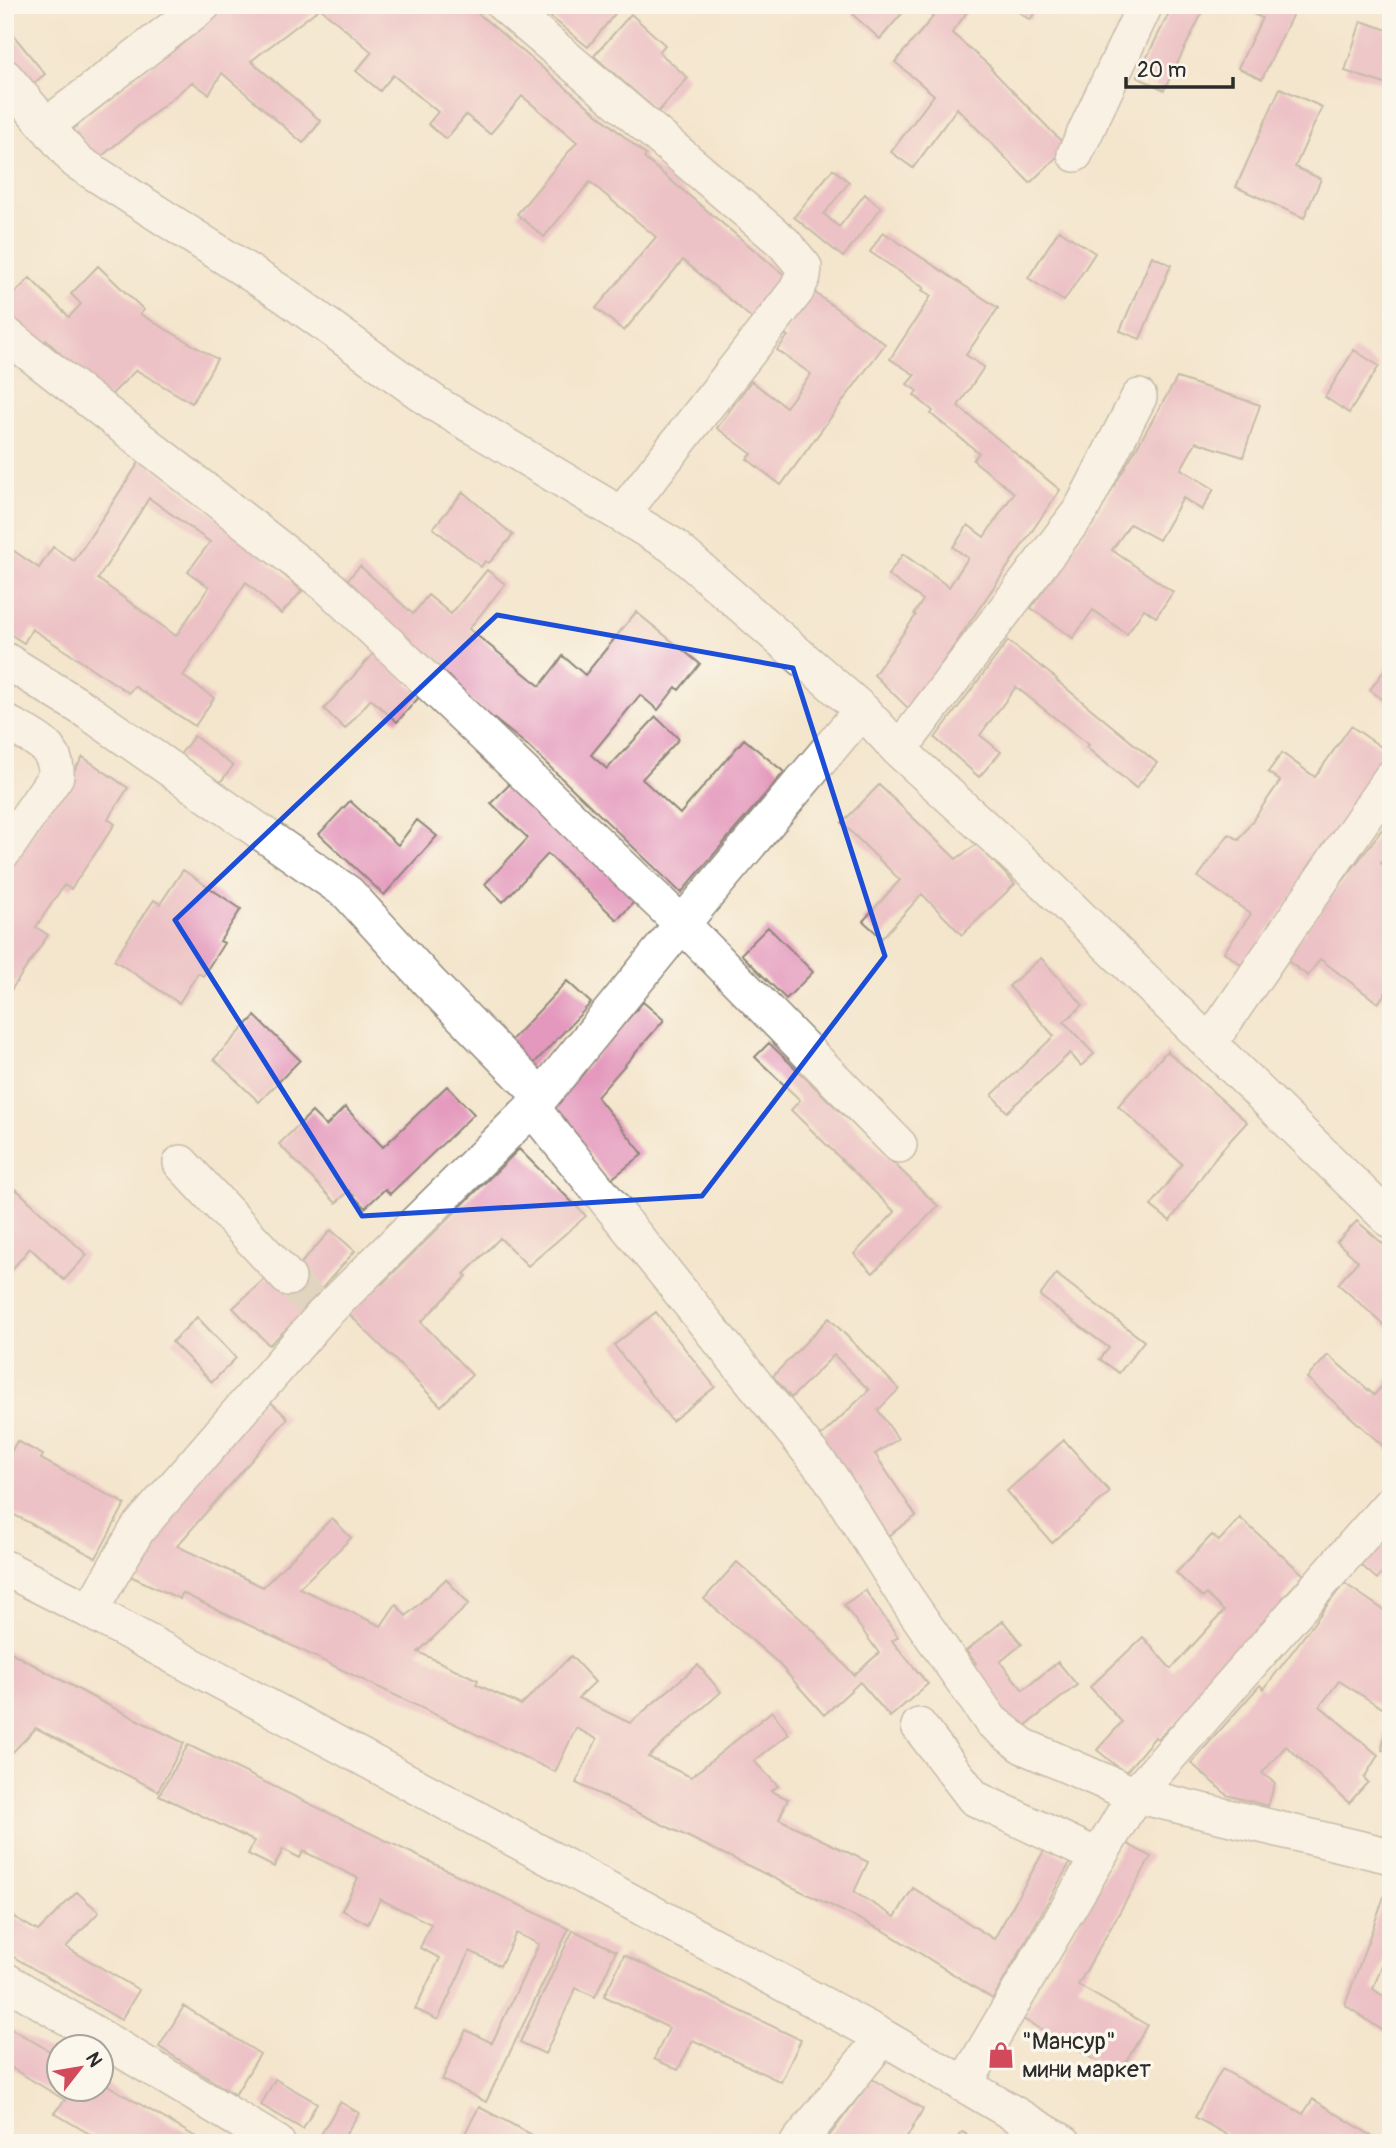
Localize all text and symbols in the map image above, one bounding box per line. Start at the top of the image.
scale bar [1126,46,1233,90]
text: 20 m [1137,57,1186,84]
place label: "Мансур" мини маркет [1022,2027,1151,2084]
north arrow [46,2032,116,2102]
shop icon: "Мансур" мини маркет [986,2040,1016,2070]
text: N [80,2048,107,2072]

